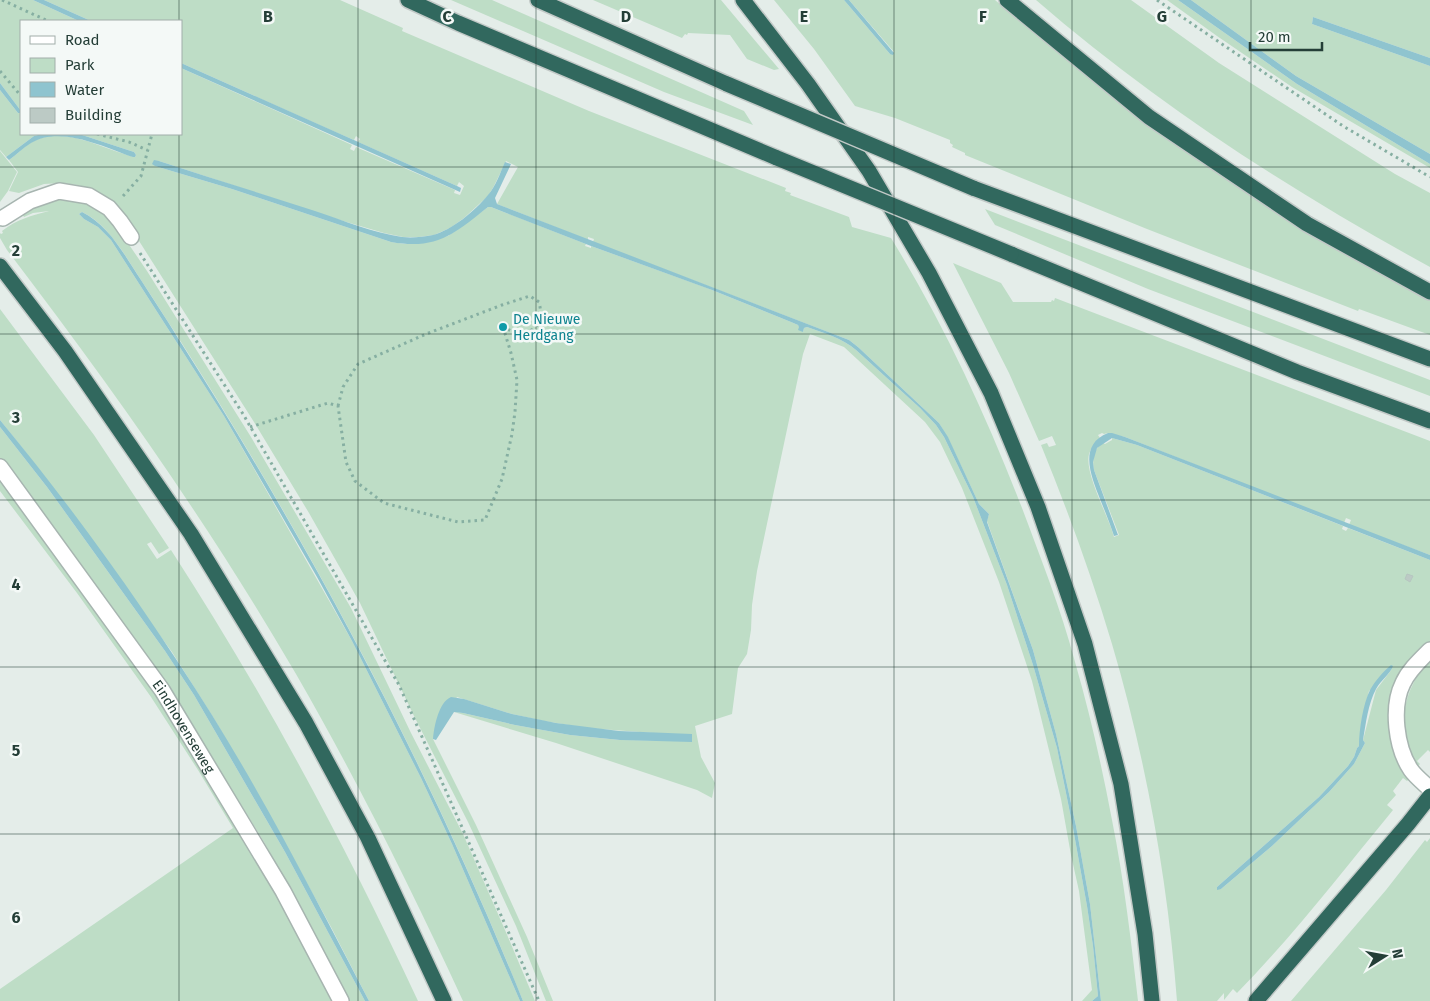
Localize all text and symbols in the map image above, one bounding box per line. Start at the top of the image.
text: B [263,7,273,26]
text: C [442,7,452,26]
text: D [621,7,631,26]
text: E [800,7,808,26]
text: F [979,7,987,26]
text: G [1157,7,1167,26]
legend [20,20,182,135]
scale bar [1250,20,1322,52]
text: 20 m [1258,28,1291,46]
text: Road [65,31,100,49]
text: Park [65,56,95,74]
text: Water [65,81,104,99]
text: Building [65,106,121,124]
text: 2 [12,241,20,260]
place label: De Nieuwe Herdgang [513,311,580,344]
marker: De Nieuwe Herdgang [497,321,509,333]
text: 3 [11,408,20,427]
text: 4 [11,575,21,594]
street label: Eindhovenseweg [149,676,219,777]
text: 5 [12,741,21,760]
text: 6 [11,908,21,927]
north arrow [1360,931,1410,981]
text: N [1388,947,1407,960]

